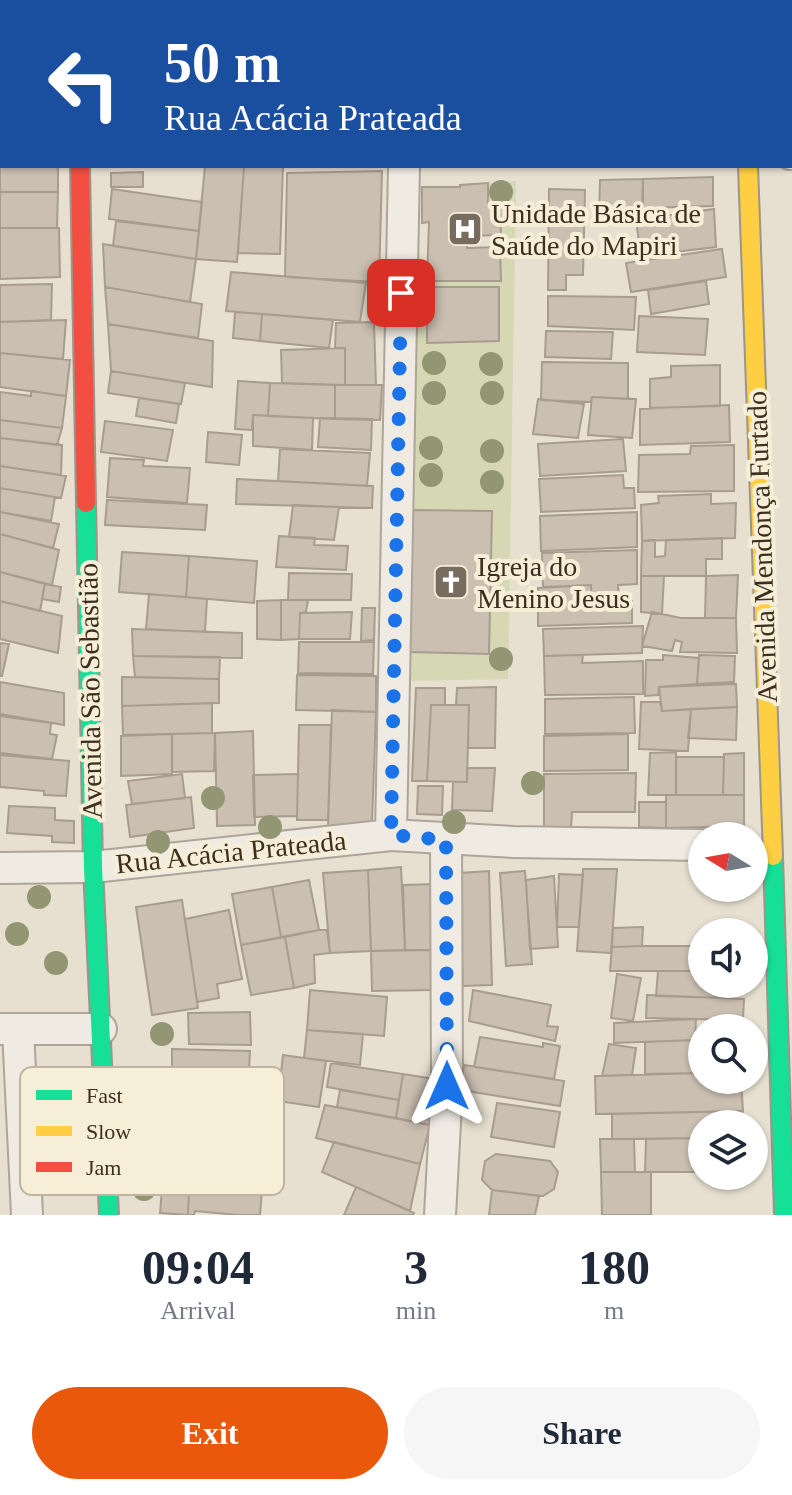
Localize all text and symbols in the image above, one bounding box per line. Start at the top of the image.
icon: left [32,32,136,136]
text: 50 m [164,32,281,94]
text: Rua Acácia Prateada [164,98,462,138]
place label: Unidade Básica de Saúde do Mapiri [491,198,701,261]
hospital icon: Unidade Básica de Saúde do Mapiri [446,210,484,248]
pin [367,259,435,327]
icon: arrive [379,271,423,315]
street label: Avenida Mendonça Furtado [741,391,783,703]
place label: Igreja do Menino Jesus [477,551,630,614]
street label: Avenida São Sebastião [72,563,108,819]
church icon: Igreja do Menino Jesus [432,563,470,601]
north arrow [688,822,768,902]
map controls [688,822,768,1190]
street label: Rua Acácia Prateada [114,824,348,880]
button: sound [688,918,768,998]
button: search [688,1014,768,1094]
position arrow [405,1044,489,1128]
legend [20,1067,284,1195]
text: Fast [86,1083,123,1108]
button: layers [688,1110,768,1190]
text: Slow [86,1119,131,1144]
text: Jam [86,1155,121,1180]
text: 09:04 [142,1241,254,1294]
text: 3 [404,1241,428,1294]
text: 180 [578,1241,650,1294]
text: Arrival [160,1296,235,1325]
text: min [396,1296,436,1325]
text: m [604,1296,624,1325]
button: Exit [32,1387,388,1479]
button: Share [404,1387,760,1479]

